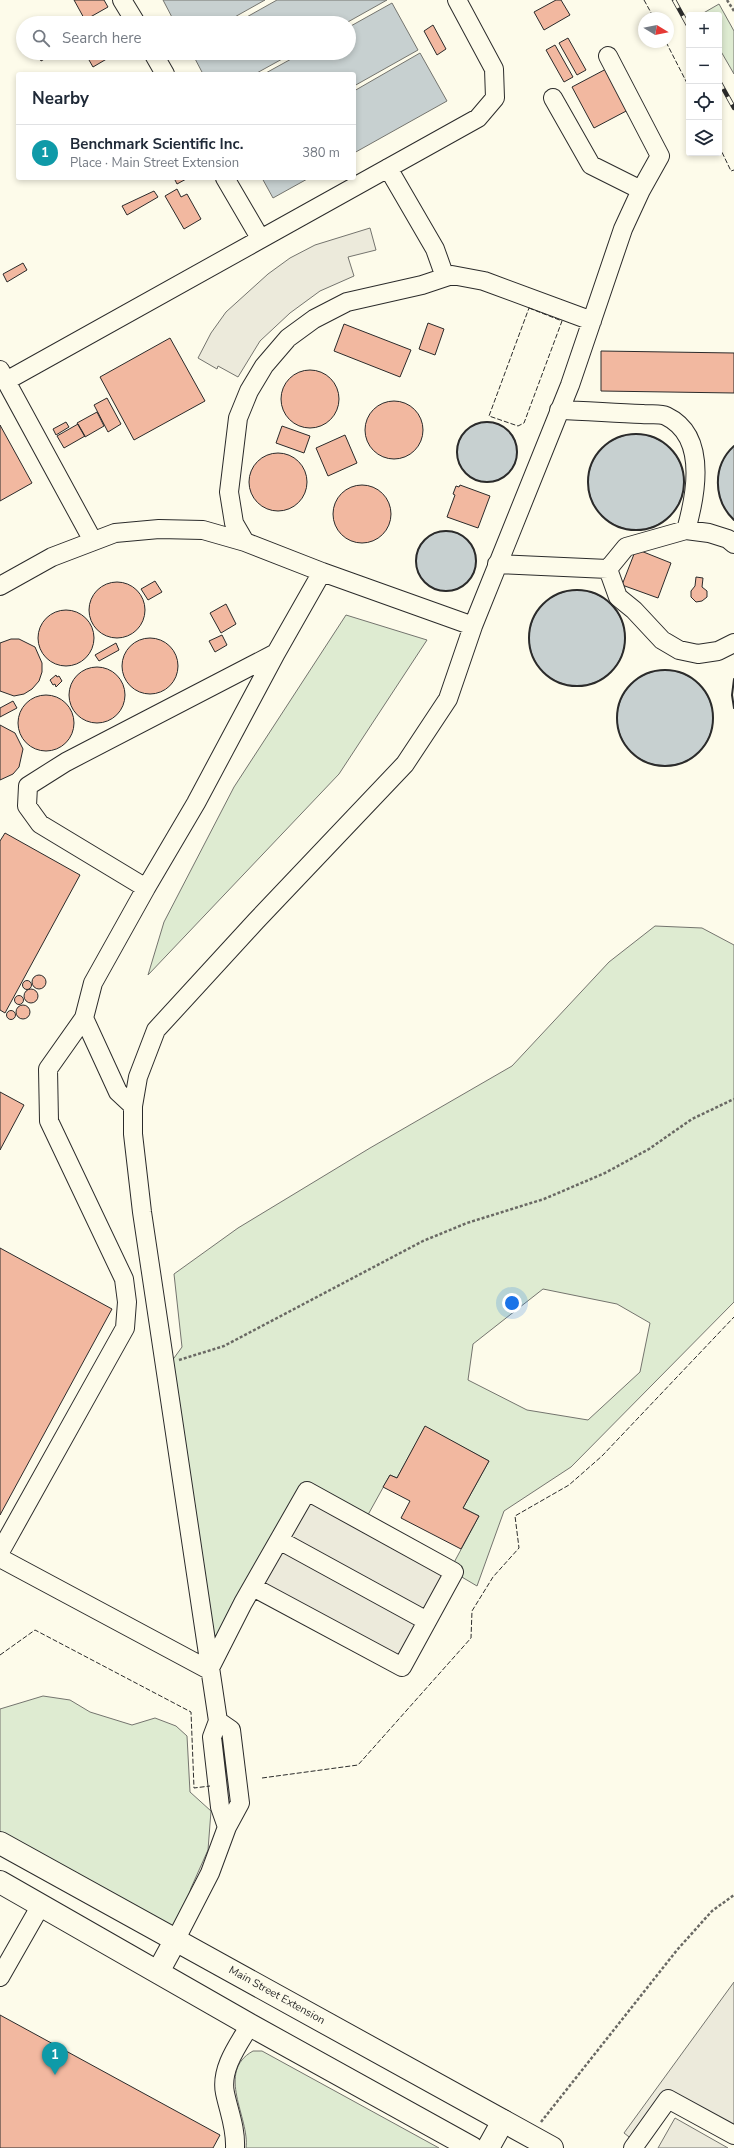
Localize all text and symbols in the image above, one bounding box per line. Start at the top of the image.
north arrow [638,12,674,48]
map controls [686,12,722,156]
button: + [686,12,722,48]
search box [16,16,356,60]
icon: search [30,27,52,49]
text: Search here [62,28,142,48]
button: − [686,48,722,84]
button: locate [686,84,722,120]
text: Nearby [32,87,89,110]
button: layers [686,120,722,156]
text: Benchmark Scientific Inc. [70,134,244,154]
text: 1 [41,144,49,162]
text: 380 m [302,144,340,162]
text: Place · Main Street Extension [70,154,239,172]
your location [502,1293,522,1313]
street label: Main Street Extension [226,1962,328,2028]
pin: 1 [42,2042,68,2075]

